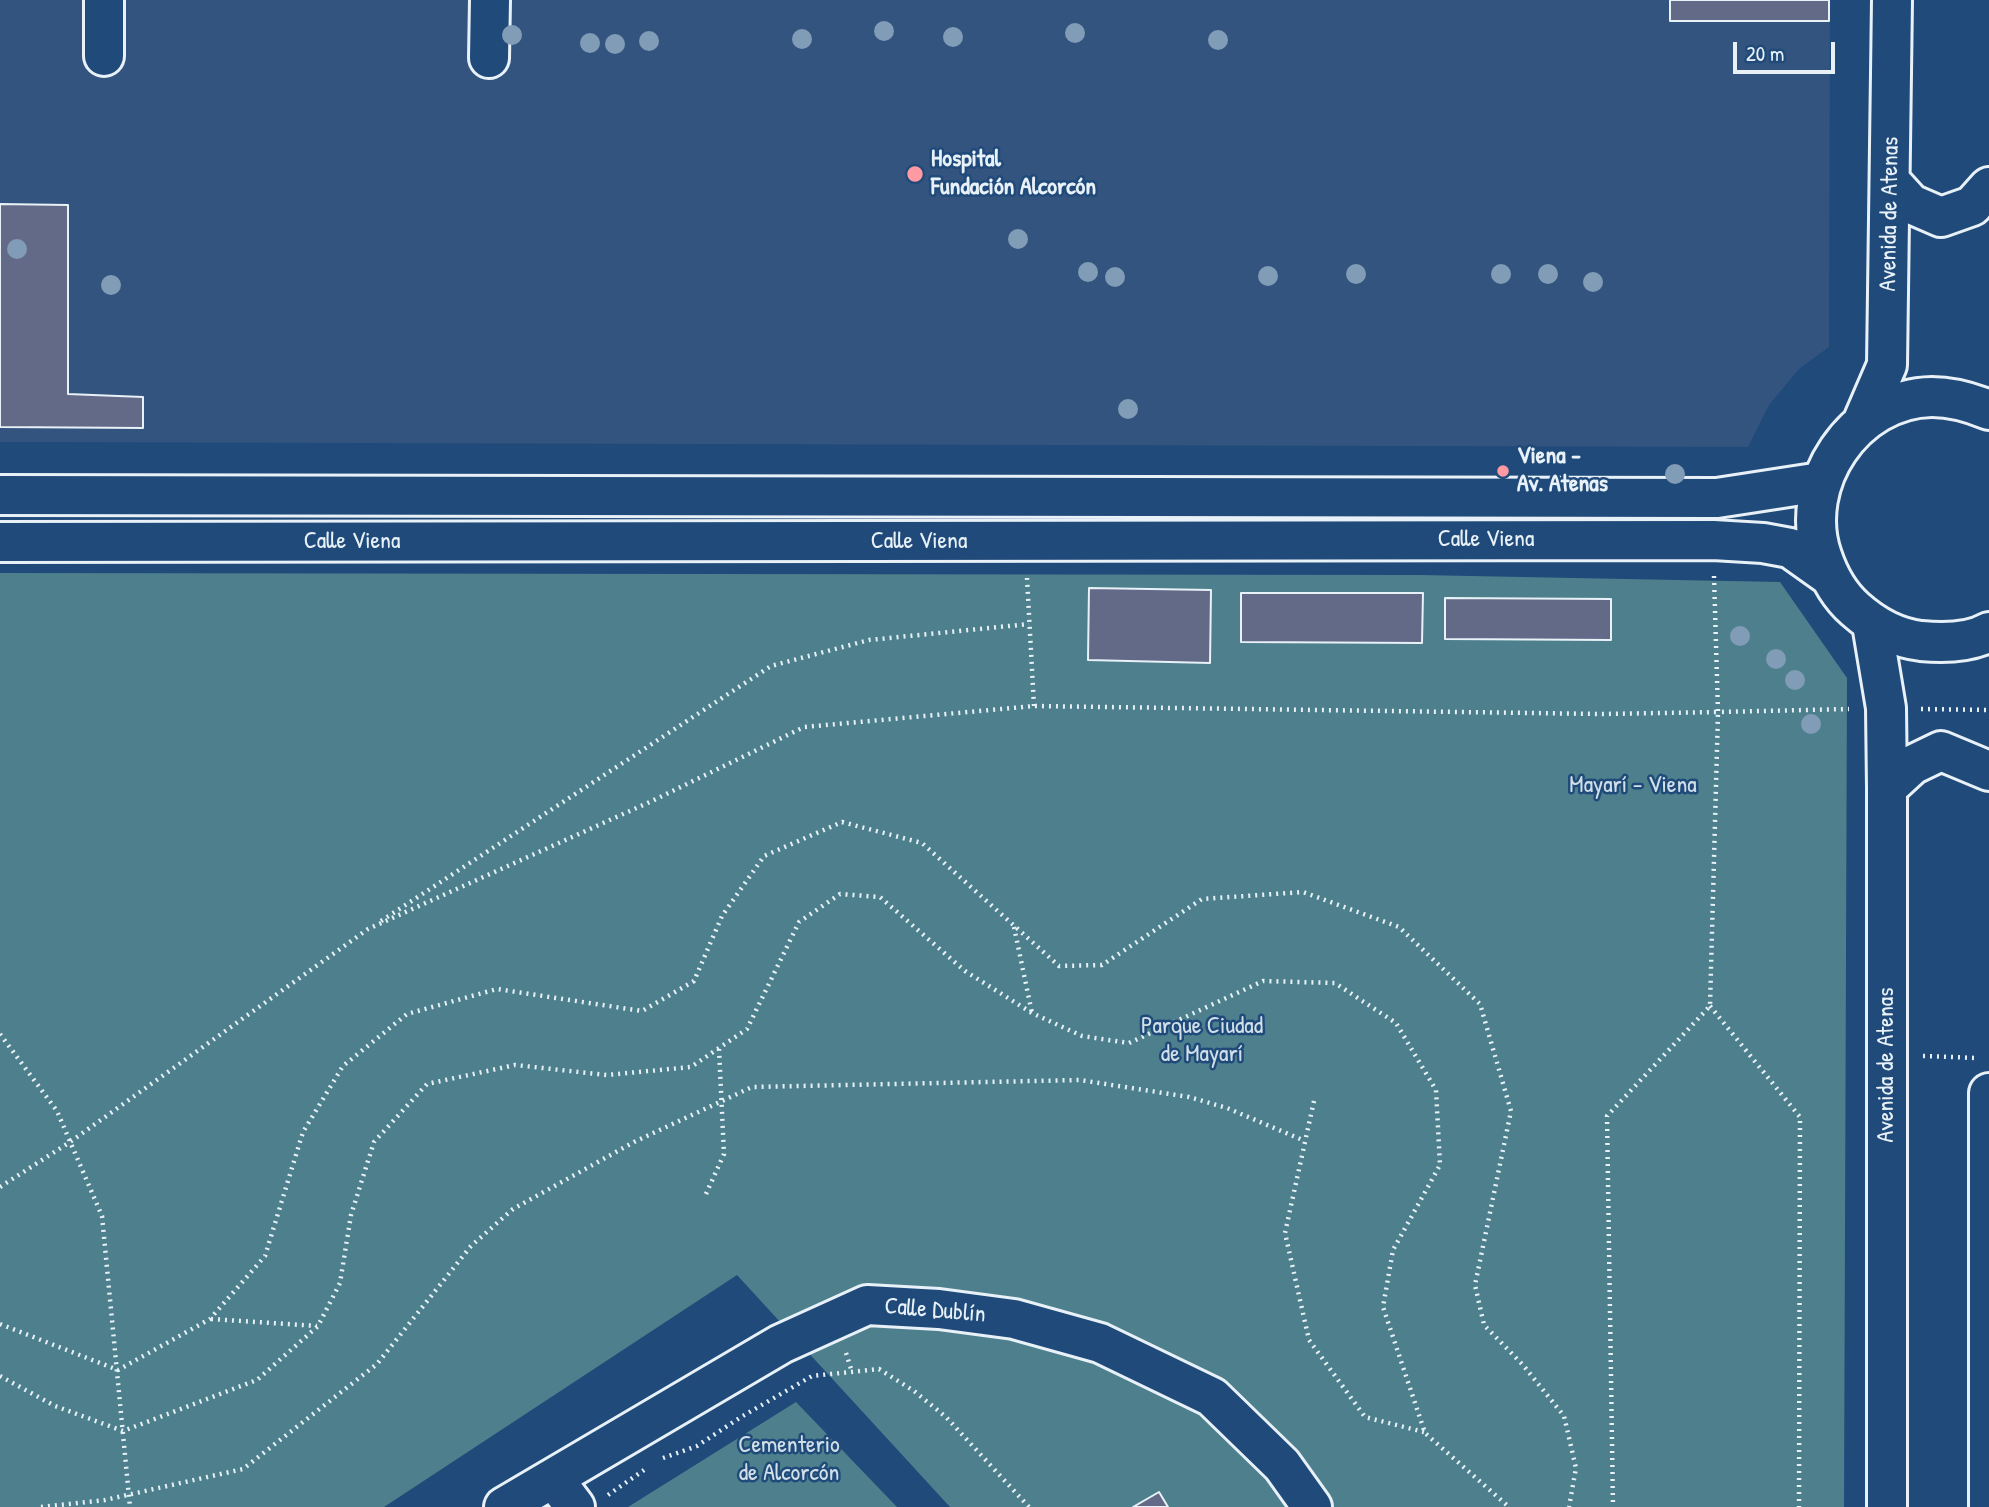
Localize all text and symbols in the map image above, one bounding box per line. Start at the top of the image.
scale bar [1737,28,1839,72]
text: 20 m [1746,39,1784,68]
street label: Avenida de Atenas [1874,136,1906,292]
place label: Hospital Fundación Alcorcón [931,146,1096,202]
marker: Hospital Fundación Alcorcón [905,164,925,184]
place label: Viena - Av. Atenas [1517,443,1608,499]
marker: Viena - Av. Atenas [1495,463,1511,479]
street label: Calle Viena [1438,526,1534,554]
street label: Calle Viena [304,528,400,556]
street label: Calle Viena [871,528,967,556]
park label: Mayarí - Viena [1569,772,1697,800]
street label: Avenida de Atenas [1873,988,1901,1142]
park label: Parque Ciudad de Mayarí [1141,1013,1263,1069]
street label: Calle Dublín [883,1292,987,1330]
park label: Cementerio de Alcorcón [738,1432,840,1488]

